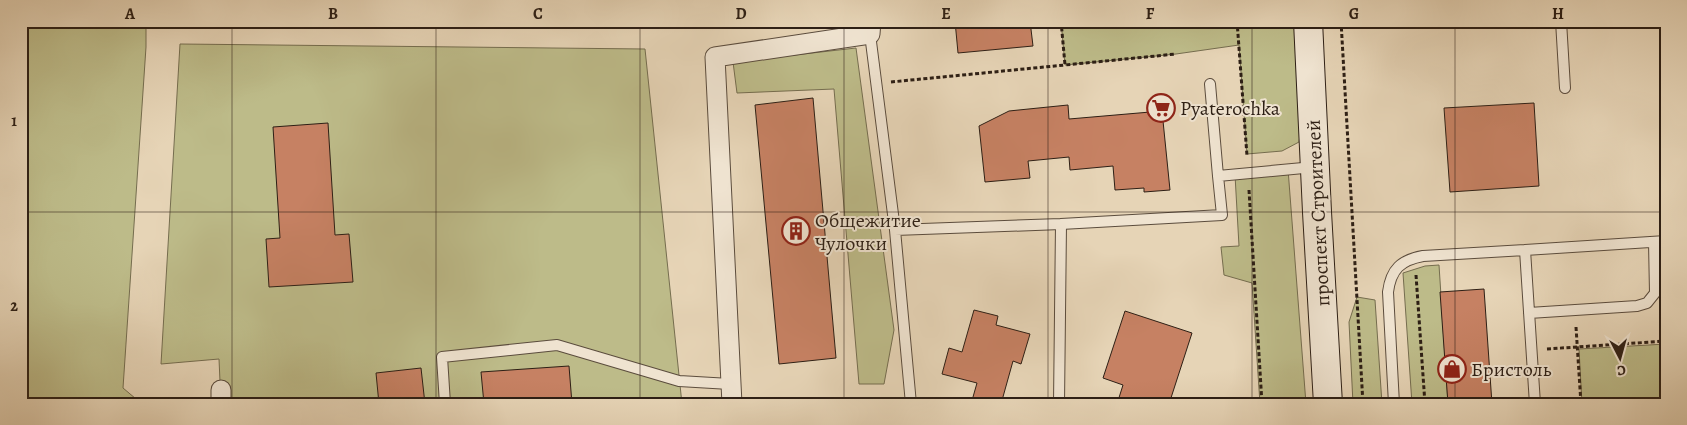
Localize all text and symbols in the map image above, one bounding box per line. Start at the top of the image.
text: A [124,3,136,25]
text: B [328,3,338,25]
text: C [533,3,543,25]
text: D [735,3,747,25]
text: E [941,3,951,25]
text: F [1146,3,1155,25]
text: G [1349,3,1359,25]
text: H [1552,3,1564,25]
supermarket icon: Pyaterochka [1146,93,1176,123]
place label: Pyaterochka [1180,95,1281,122]
text: 1 [11,110,17,132]
street label: проспект Строителей [1300,119,1336,307]
place label: Общежитие Чулочки [815,207,921,257]
building icon: Общежитие Чулочки [781,216,811,246]
text: 2 [10,295,18,317]
north arrow [1594,332,1644,382]
shop icon: Бристоль [1437,354,1467,384]
place label: Бристоль [1471,356,1552,383]
text: С [1616,361,1627,380]

